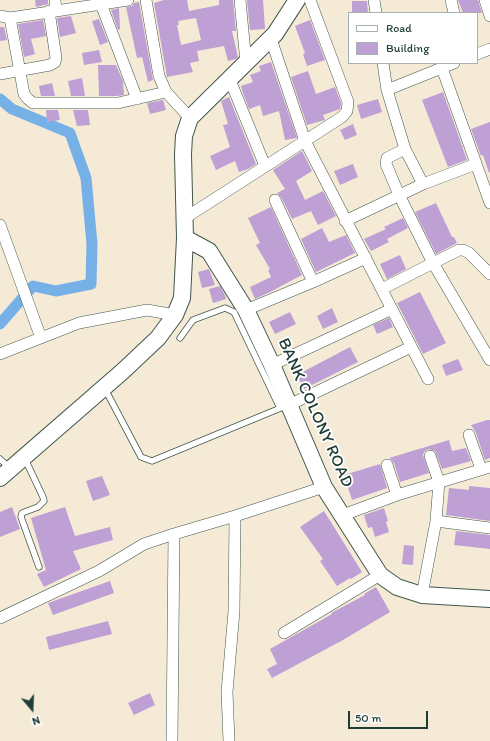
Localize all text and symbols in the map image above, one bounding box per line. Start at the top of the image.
legend [348,12,478,64]
text: Road [386,21,412,35]
text: Building [386,41,429,55]
street label: BANK COLONY ROAD [273,335,357,491]
north arrow [12,689,52,729]
scale bar [350,703,430,729]
text: 50 m [355,711,381,725]
text: N [30,713,42,728]

